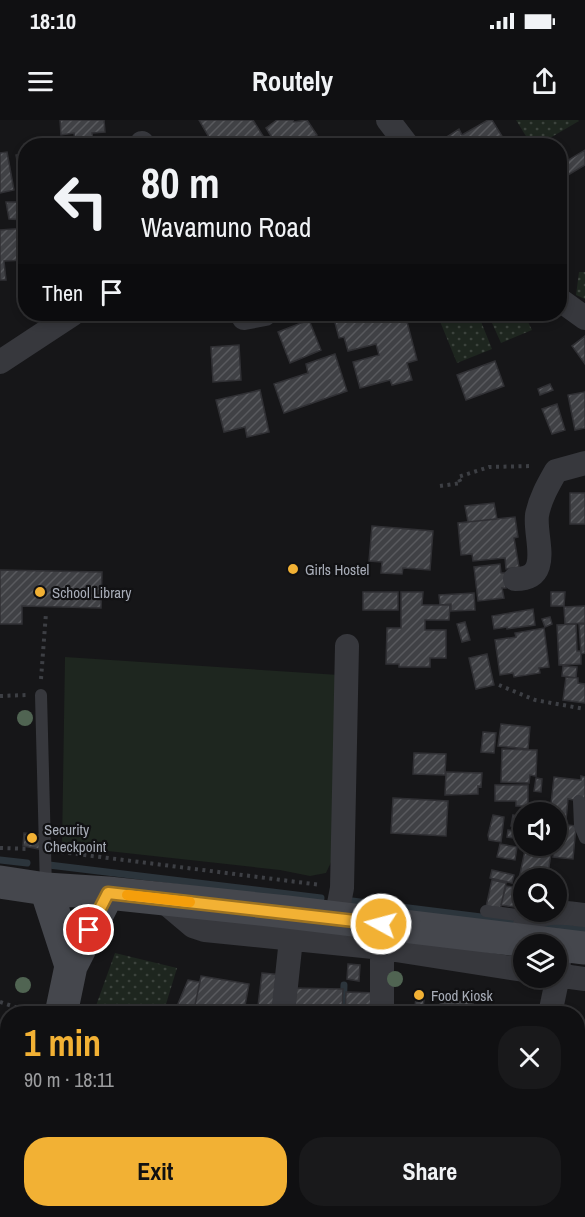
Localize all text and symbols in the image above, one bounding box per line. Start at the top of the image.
text: 18:10 [30,6,76,36]
text: Routely [252,63,333,99]
icon: menu [24,65,57,98]
icon: share [528,65,561,98]
text: 80 m [141,155,220,211]
icon: left [42,162,120,240]
text: Wavamuno Road [141,209,311,245]
icon: arrive [95,276,128,309]
text: Then [42,278,83,308]
place label: Girls Hostel [305,559,369,580]
marker: Girls Hostel [286,562,300,576]
place label: School Library [52,582,132,603]
marker: School Library [33,585,47,599]
map controls [513,802,567,988]
button: sound [513,802,567,856]
place label: Security Checkpoint [44,819,107,857]
marker: Security Checkpoint [25,831,39,845]
button: search [513,868,567,922]
position arrow [349,892,413,956]
pin [63,904,114,955]
icon: arrive [72,913,105,946]
button: layers [513,934,567,988]
place label: Food Kiosk [431,985,493,1006]
marker: Food Kiosk [412,988,426,1002]
text: 1 min [24,1019,101,1067]
button: close [498,1026,561,1089]
text: 90 m · 18:11 [24,1066,114,1093]
button: Exit [24,1137,287,1206]
button: Share [299,1137,561,1206]

